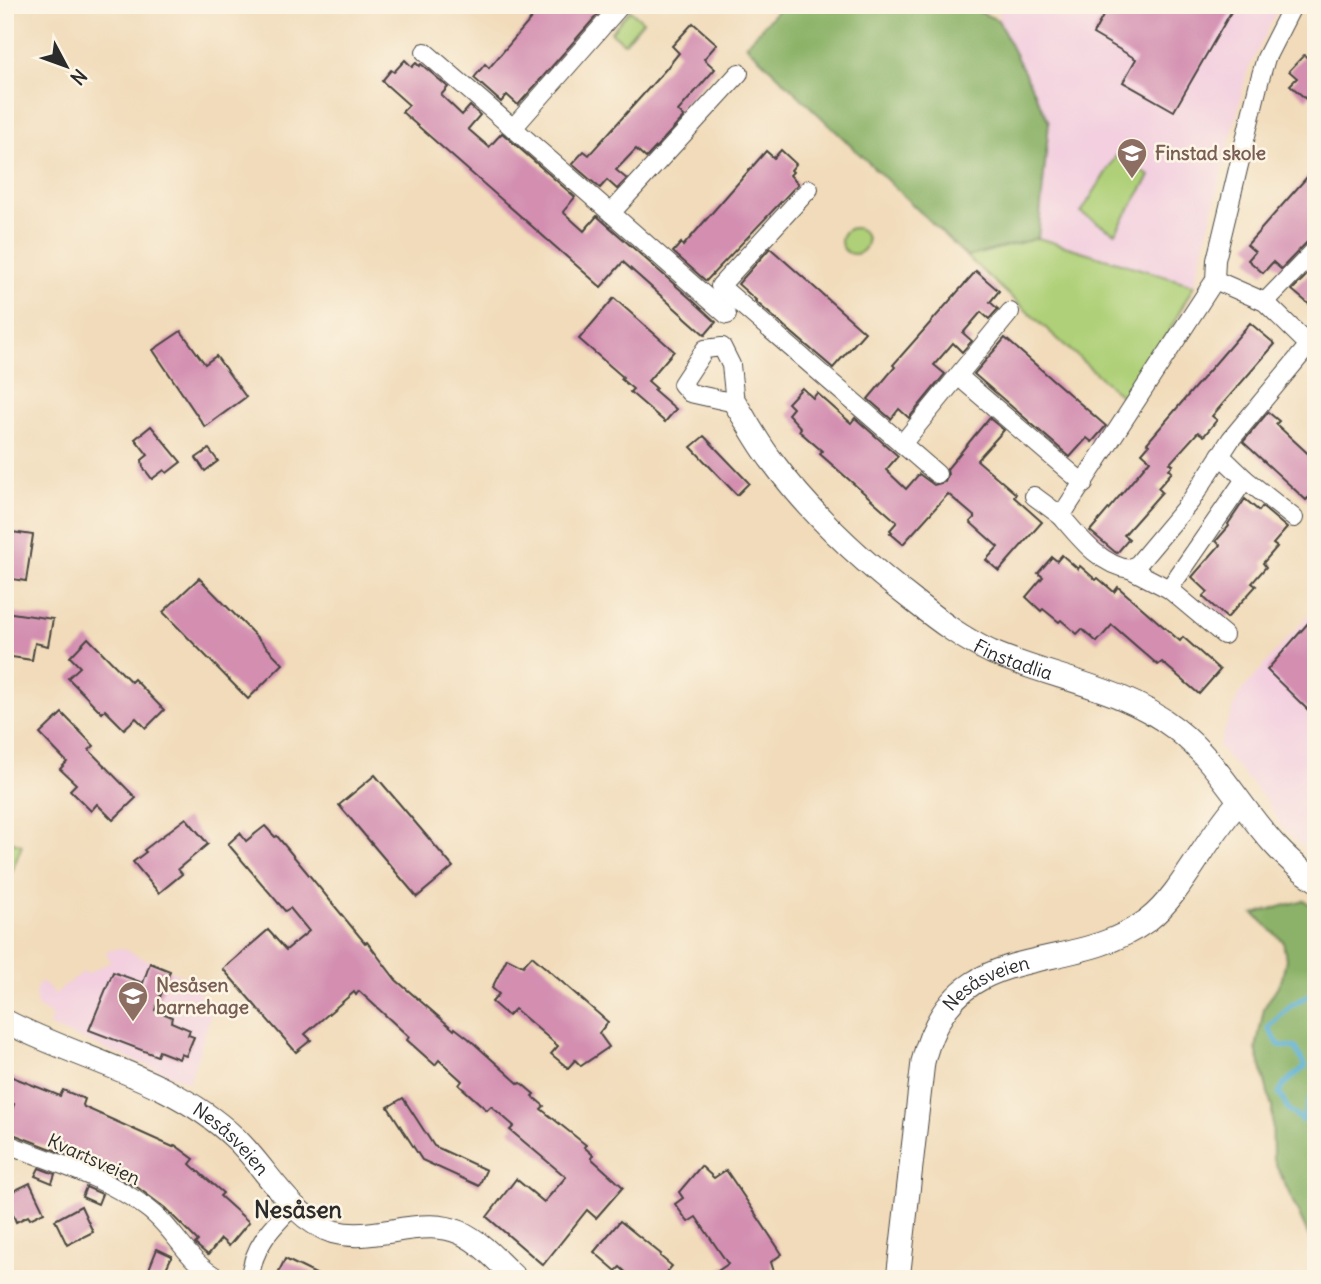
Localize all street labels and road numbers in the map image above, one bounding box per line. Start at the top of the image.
street label: Finstadlia [970,633,1056,685]
street label: Nesåsveien [937,950,1032,1016]
street label: Nesåsveien [188,1097,274,1180]
street label: Kvartsveien [44,1128,144,1190]

